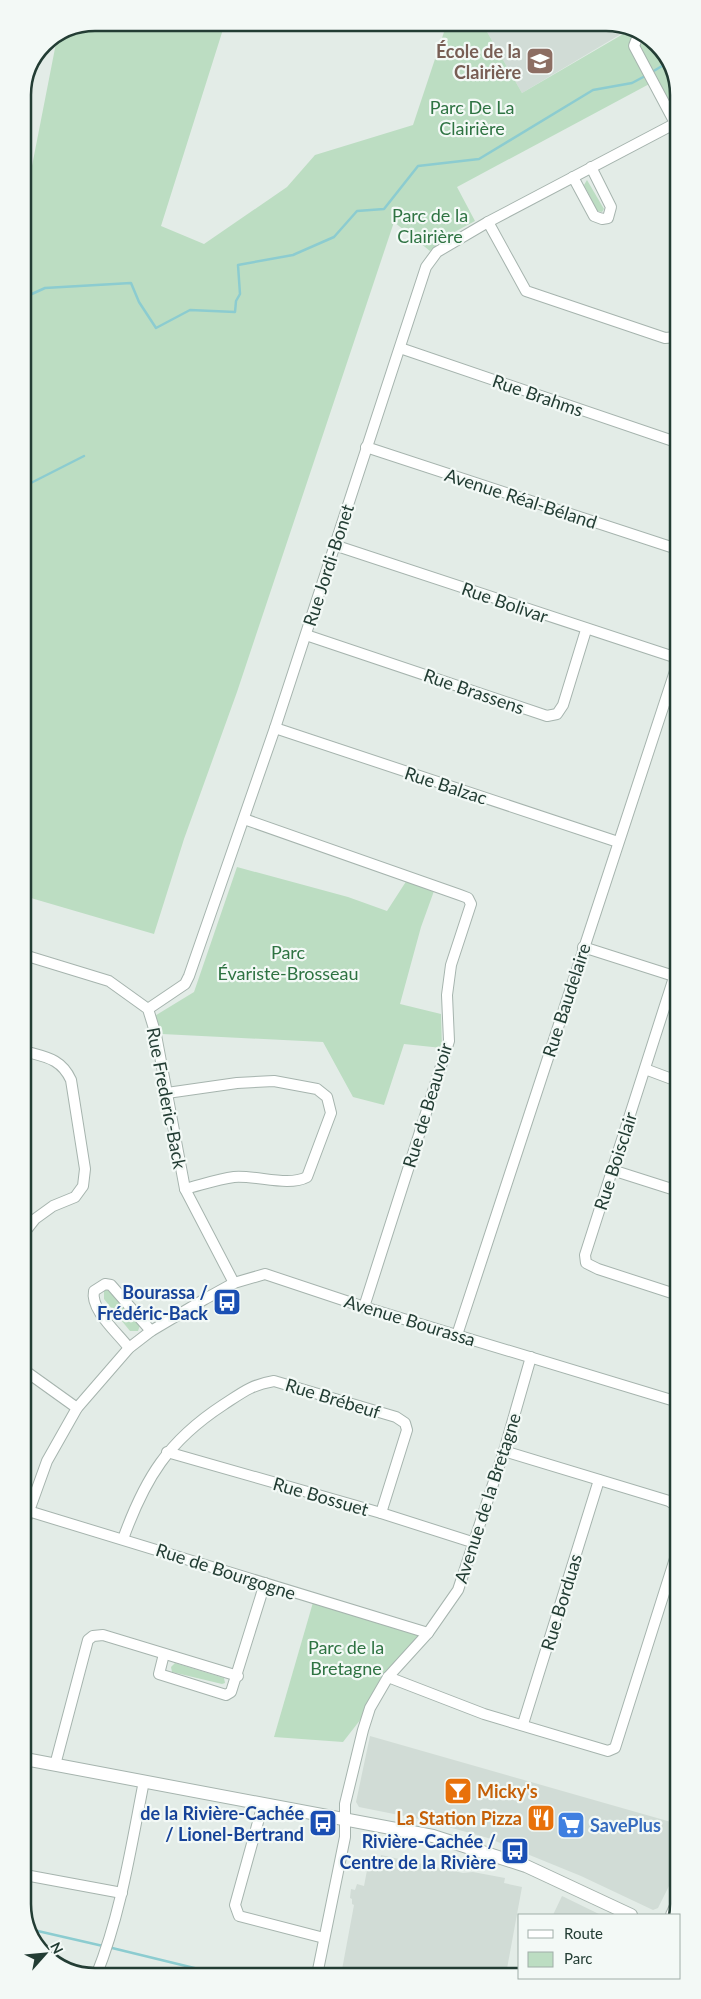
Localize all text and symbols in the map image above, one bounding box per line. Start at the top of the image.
place label: École de la Clairière [436,40,521,83]
school or university icon: École de la Clairière [525,46,555,76]
park label: Parc De La Clairière [430,96,514,139]
park label: Parc de la Clairière [392,204,468,247]
street label: Rue Brahms [490,369,586,421]
street label: Avenue Réal-Béland [442,463,600,533]
street label: Rue Jordi-Bonet [298,501,358,629]
street label: Rue Bolivar [459,577,552,627]
street label: Rue Brassens [421,664,527,719]
street label: Rue Balzac [402,761,490,809]
street label: Rue Baudelaire [537,940,595,1060]
park label: Parc Évariste-Brosseau [217,941,359,984]
street label: Rue Frederic-Back [142,1025,192,1172]
street label: Rue de Beauvoir [398,1040,457,1170]
street label: Rue Boisclair [589,1109,641,1213]
place label: Bourassa / Frédéric-Back [97,1281,208,1324]
bus stop icon: Bourassa / Frédéric-Back [212,1287,242,1317]
street label: Avenue Bourassa [342,1290,478,1350]
street label: Rue Brébeuf [283,1373,384,1423]
street label: Avenue de la Bretagne [449,1410,525,1586]
street label: Rue Bossuet [271,1472,372,1520]
street label: Rue de Bourgogne [153,1538,299,1604]
street label: Rue Borduas [536,1551,586,1653]
park label: Parc de la Bretagne [308,1636,384,1679]
bar icon: Micky's [443,1776,473,1806]
place label: Micky's [477,1780,538,1802]
place label: de la Rivière-Cachée / Lionel-Bertrand [140,1802,304,1845]
restaurant icon: La Station Pizza [526,1803,556,1833]
place label: La Station Pizza [396,1807,522,1829]
bus stop icon: de la Rivière-Cachée / Lionel-Bertrand [308,1808,338,1838]
supermarket icon: SavePlus [556,1810,586,1840]
place label: SavePlus [590,1814,661,1836]
place label: Rivière-Cachée / Centre de la Rivière [340,1830,496,1873]
bus stop icon: Rivière-Cachée / Centre de la Rivière [500,1836,530,1866]
legend [518,1914,681,1979]
text: Route [564,1924,603,1942]
north arrow [20,1929,70,1979]
text: N [47,1939,67,1957]
text: Parc [564,1949,593,1967]

